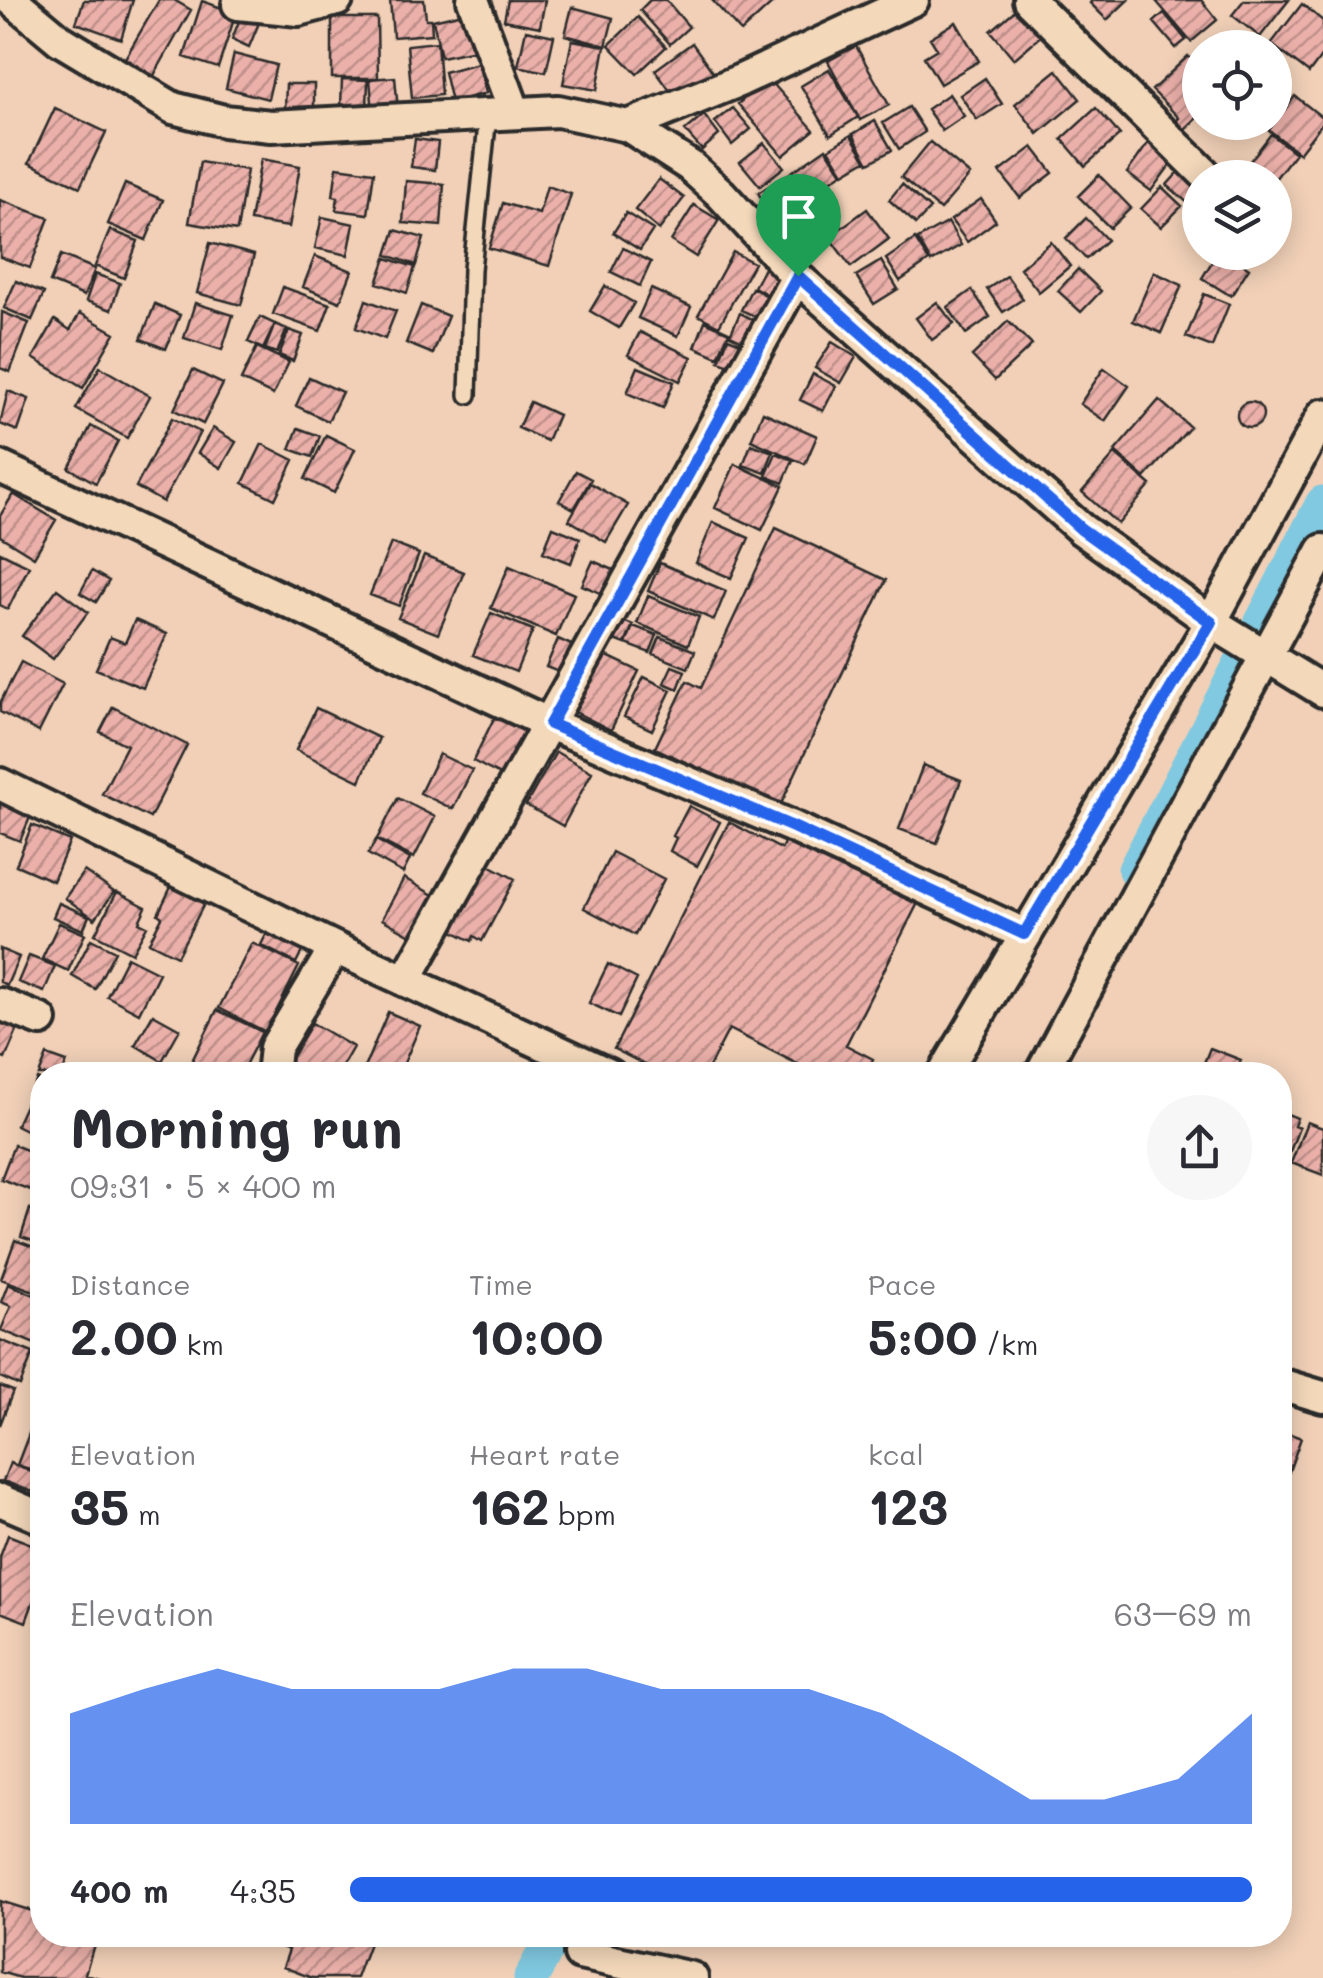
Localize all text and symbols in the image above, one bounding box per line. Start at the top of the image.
map controls [1182,30,1292,270]
button: locate [1182,30,1292,140]
button: layers [1182,160,1292,270]
pin [756,174,841,277]
icon: arrive [771,189,826,244]
text: Morning run [70,1090,403,1162]
button: share [1147,1095,1252,1200]
text: 09:31 · 5 × 400 m [70,1164,337,1206]
text: Distance [70,1266,191,1302]
text: Time [469,1266,533,1302]
text: Pace [868,1266,936,1302]
text: 2.00 [70,1302,178,1368]
text: 10:00 [469,1302,603,1368]
text: 5:00 [868,1302,977,1368]
text: km [178,1326,224,1362]
text: /km [977,1326,1038,1362]
text: Elevation [70,1436,196,1472]
text: Heart rate [469,1436,620,1472]
text: kcal [868,1436,924,1472]
text: 35 [70,1472,129,1538]
text: 162 [469,1472,549,1538]
text: 123 [868,1472,948,1538]
text: m [129,1496,160,1532]
text: bpm [549,1496,616,1532]
text: Elevation [70,1592,214,1634]
text: 63–69 m [1114,1592,1252,1634]
text: 400 m [70,1869,168,1911]
text: 4:35 [230,1869,296,1911]

